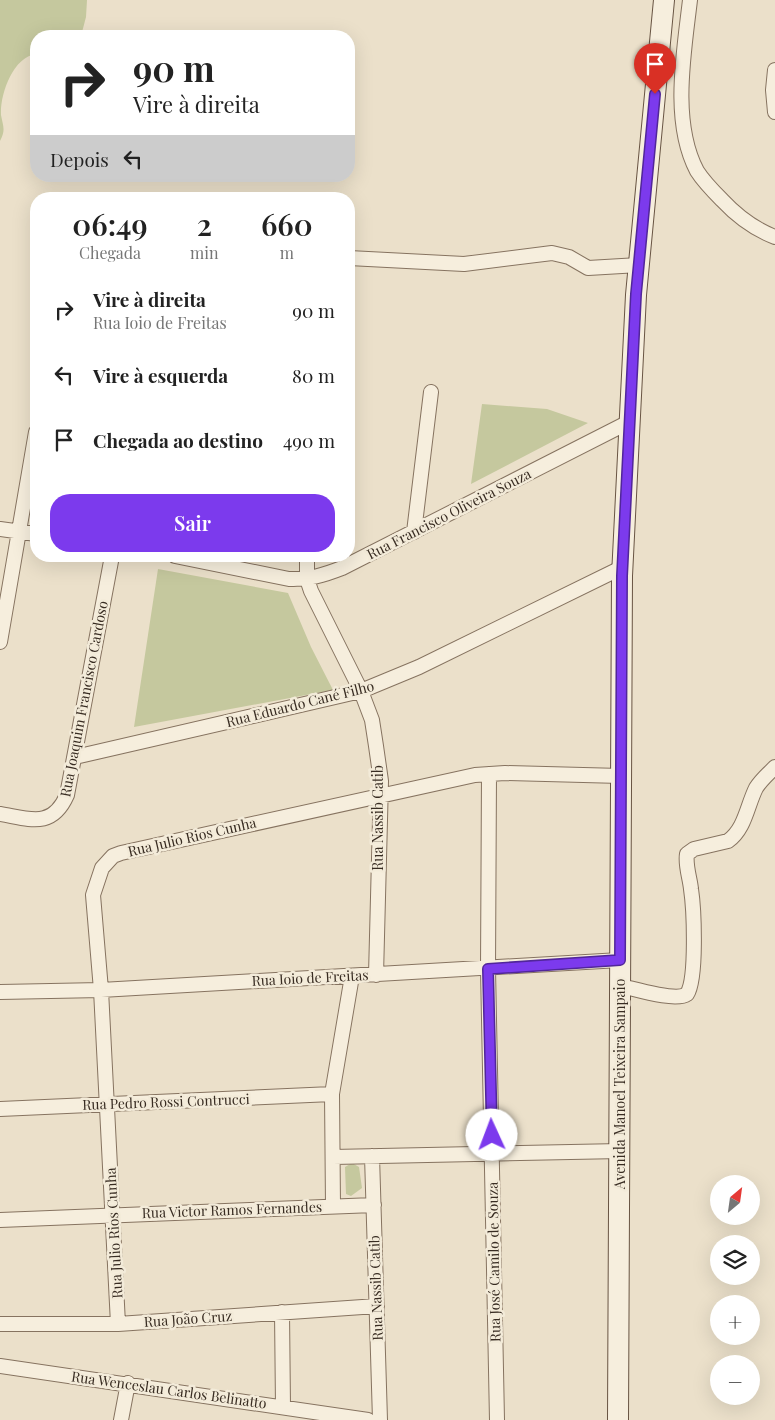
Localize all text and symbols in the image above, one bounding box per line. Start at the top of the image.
pin [634,43,676,94]
text: 90 m [133,44,215,91]
icon: right [50,50,115,115]
icon: arrive [641,50,669,78]
text: Vire à direita [133,89,260,119]
icon: left [119,145,147,173]
text: Depois [50,146,109,172]
text: 06:49 [72,204,148,244]
text: 2 [197,204,212,244]
text: 660 [261,204,313,244]
text: Chegada [79,242,141,263]
text: min [190,242,219,263]
text: m [280,242,294,263]
text: Vire à direita [93,286,206,312]
icon: right [50,296,78,324]
text: 90 m [292,297,335,323]
text: Rua Ioio de Freitas [93,312,227,333]
icon: left [50,361,78,389]
text: Vire à esquerda [93,362,228,388]
text: 80 m [292,362,335,388]
icon: arrive [50,426,78,454]
text: Chegada ao destino [93,427,263,453]
text: 490 m [283,427,335,453]
street label: Rua Francisco Oliveira Souza [363,464,534,563]
button: Sair [50,494,335,552]
street label: Rua Joaquim Francisco Cardoso [55,599,112,799]
street label: Rua Eduardo Cané Filho [224,676,376,731]
street label: Rua Nassib Catib [368,765,387,871]
street label: Rua Julio Rios Cunha [126,812,258,861]
street label: Rua Ioio de Freitas [251,965,369,990]
street label: Avenida Manoel Teixeira Sampaio [610,978,629,1190]
street label: Rua Pedro Rossi Contrucci [82,1089,250,1114]
position arrow [465,1108,517,1160]
street label: Rua Julio Rios Cunha [101,1167,126,1299]
north arrow [710,1175,760,1225]
map controls [710,1175,760,1405]
street label: Rua José Camilo de Souza [483,1182,504,1342]
street label: Rua Victor Ramos Fernandes [142,1197,322,1222]
street label: Rua Nassib Catib [364,1235,387,1341]
button: layers [710,1235,760,1285]
button: + [710,1295,760,1345]
street label: Rua João Cruz [143,1306,233,1331]
button: − [710,1355,760,1405]
street label: Rua Wenceslau Carlos Belinatto [70,1366,268,1413]

